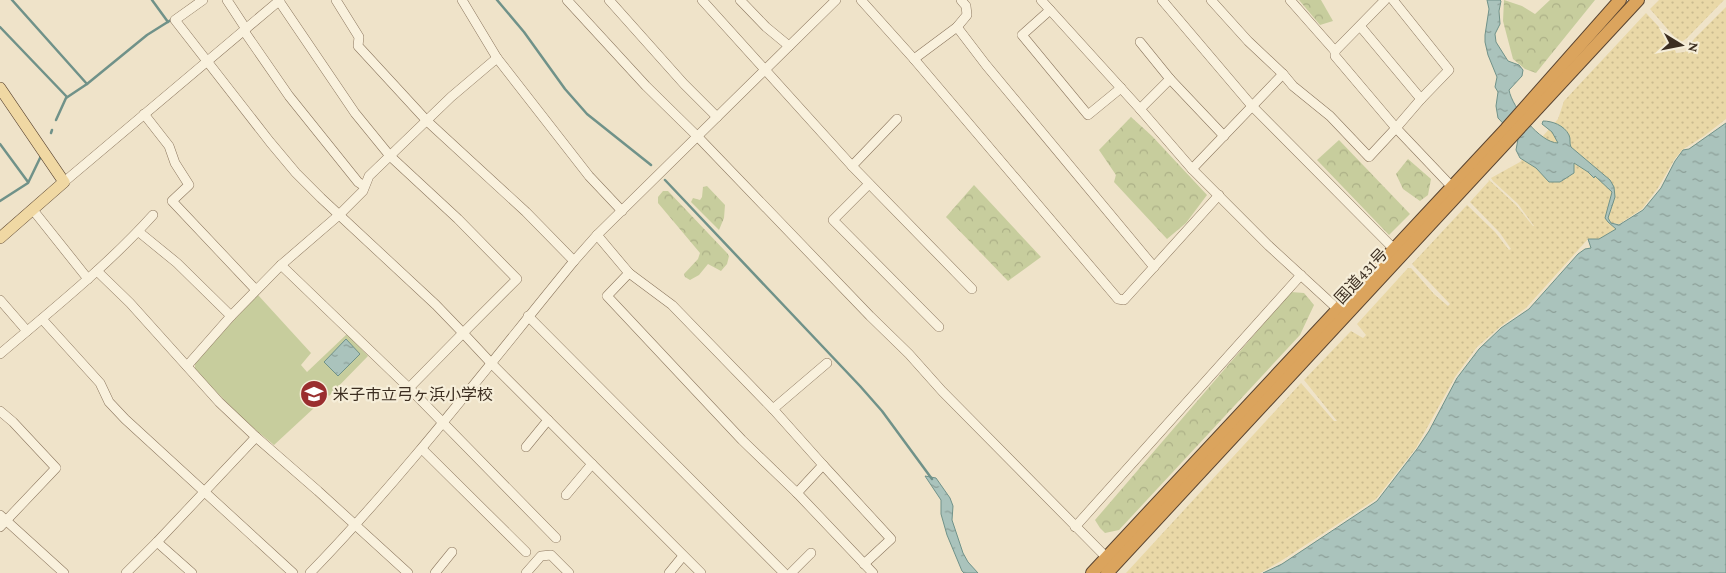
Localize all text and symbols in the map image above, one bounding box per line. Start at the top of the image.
north arrow [1656,20,1706,70]
text: N [1685,41,1703,54]
street label: 国道431号 [1331,245,1391,307]
school or university icon: 米子市立弓ヶ浜小学校 [299,379,329,409]
place label: 米子市立弓ヶ浜小学校 [333,386,493,403]

